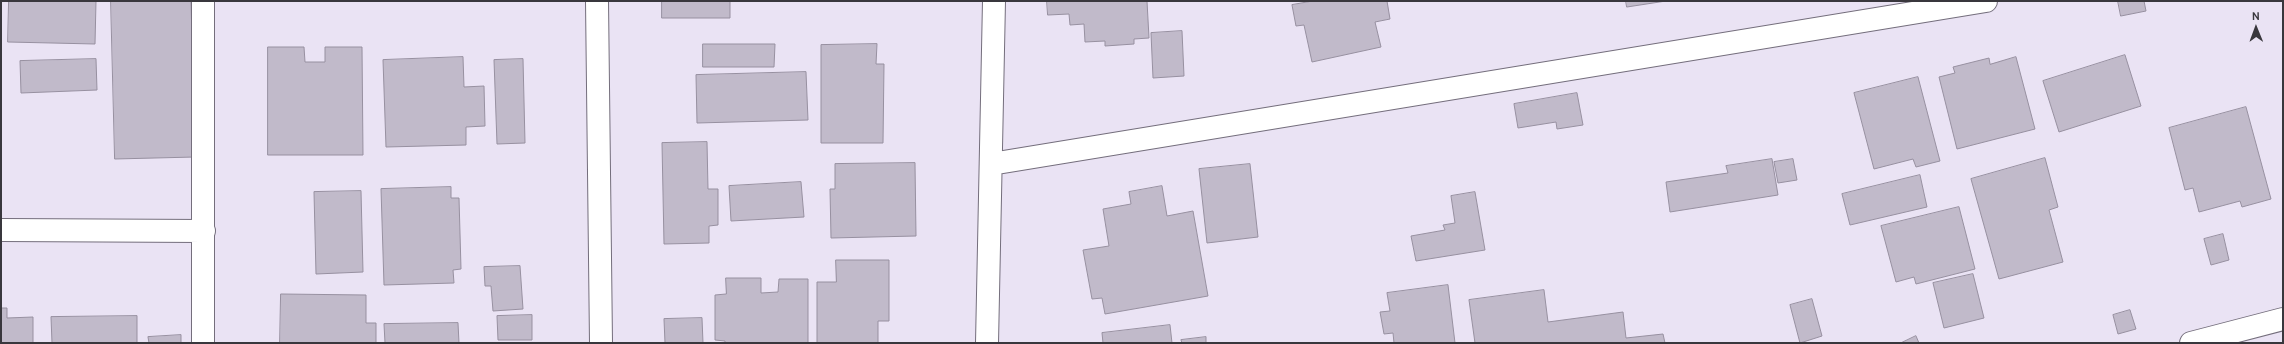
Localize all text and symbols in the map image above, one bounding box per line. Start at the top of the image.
north arrow [2236,8,2276,48]
text: N [2252,9,2260,23]

